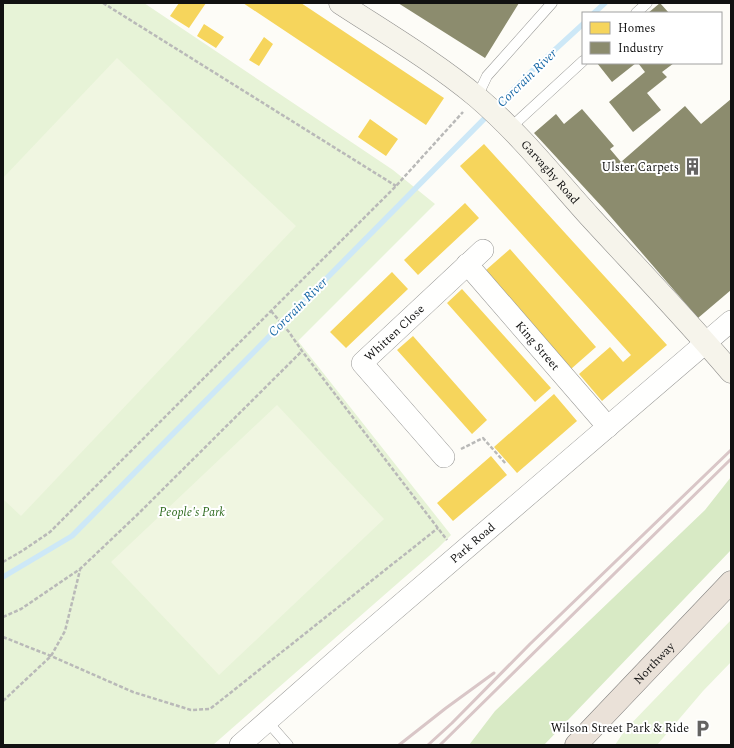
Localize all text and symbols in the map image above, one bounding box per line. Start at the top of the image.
legend [582,12,722,64]
text: Homes [618,19,656,38]
text: Industry [618,39,664,58]
water label: Corcrain River [492,44,562,112]
street label: Garvaghy Road [516,135,584,209]
building icon: Ulster Carpets [682,157,702,177]
place label: Ulster Carpets [602,158,679,177]
water label: Corcrain River [264,272,333,341]
street label: Whitten Close [360,300,429,366]
street label: King Street [511,317,565,375]
park label: People's Park [159,503,225,522]
street label: Park Road [445,518,500,568]
street label: Northway [629,637,680,689]
parking icon: Wilson Street Park & Ride [692,718,712,738]
place label: Wilson Street Park & Ride [551,719,689,738]

